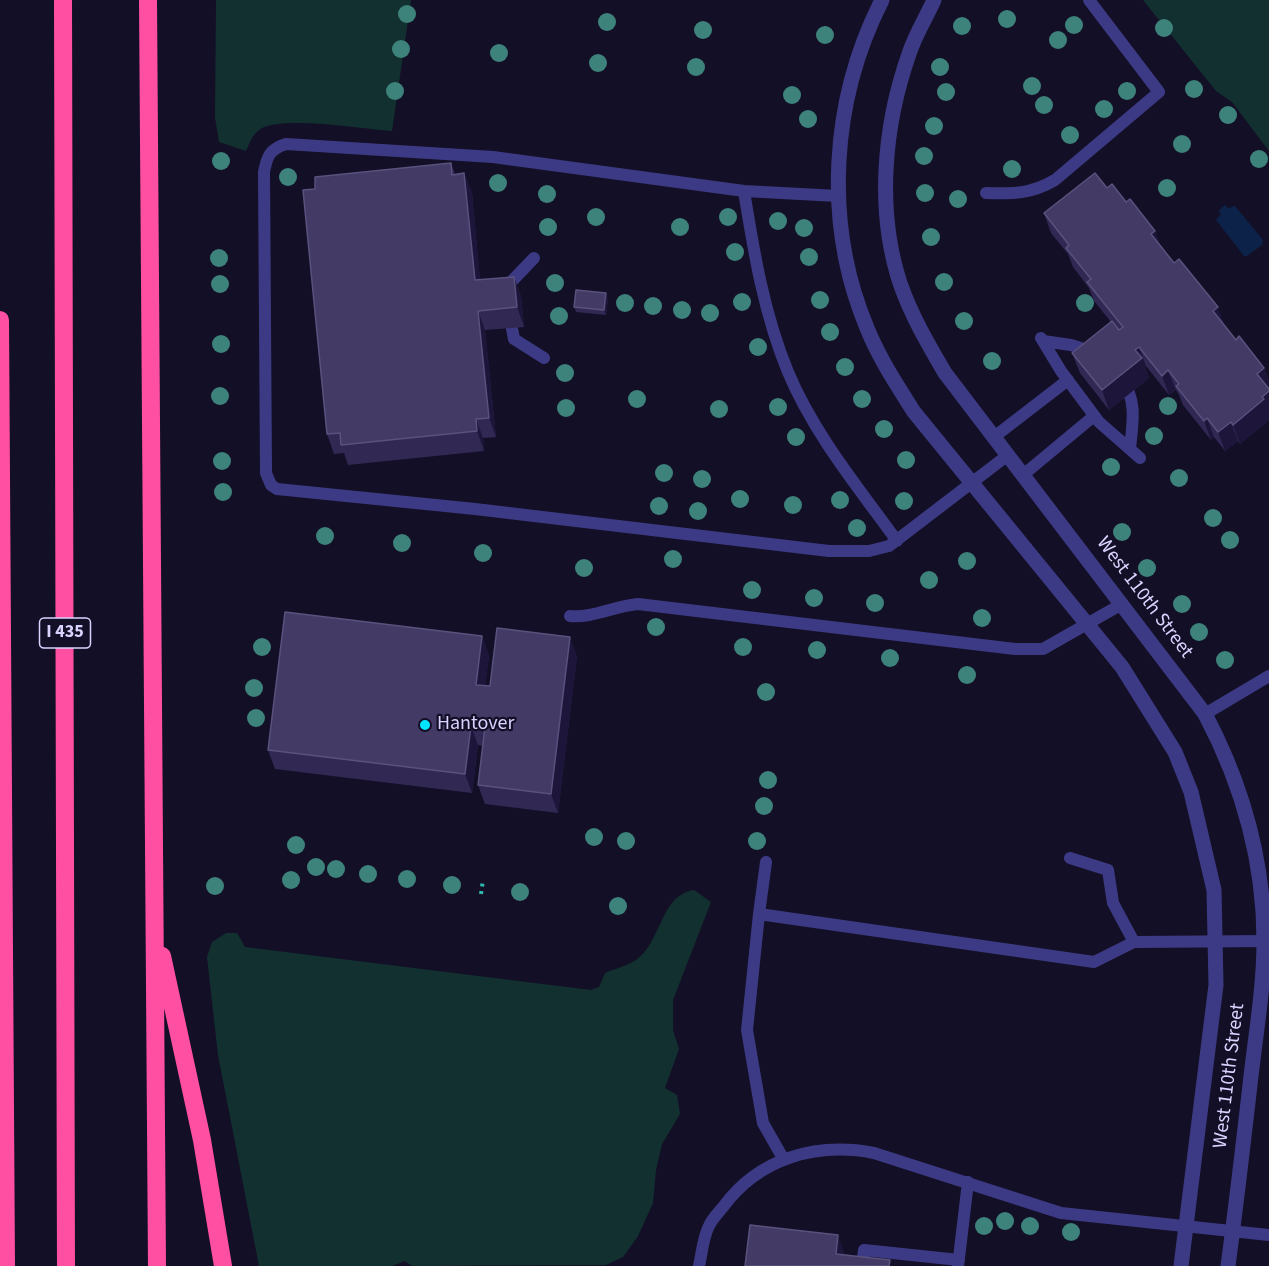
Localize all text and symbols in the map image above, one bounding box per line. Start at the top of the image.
street label: West 110th Street [1091,532,1197,664]
road number: I 435 [40,618,90,648]
place label: Hantover [437,713,514,737]
marker: Hantover [418,718,432,732]
street label: West 110th Street [1209,1002,1251,1150]

